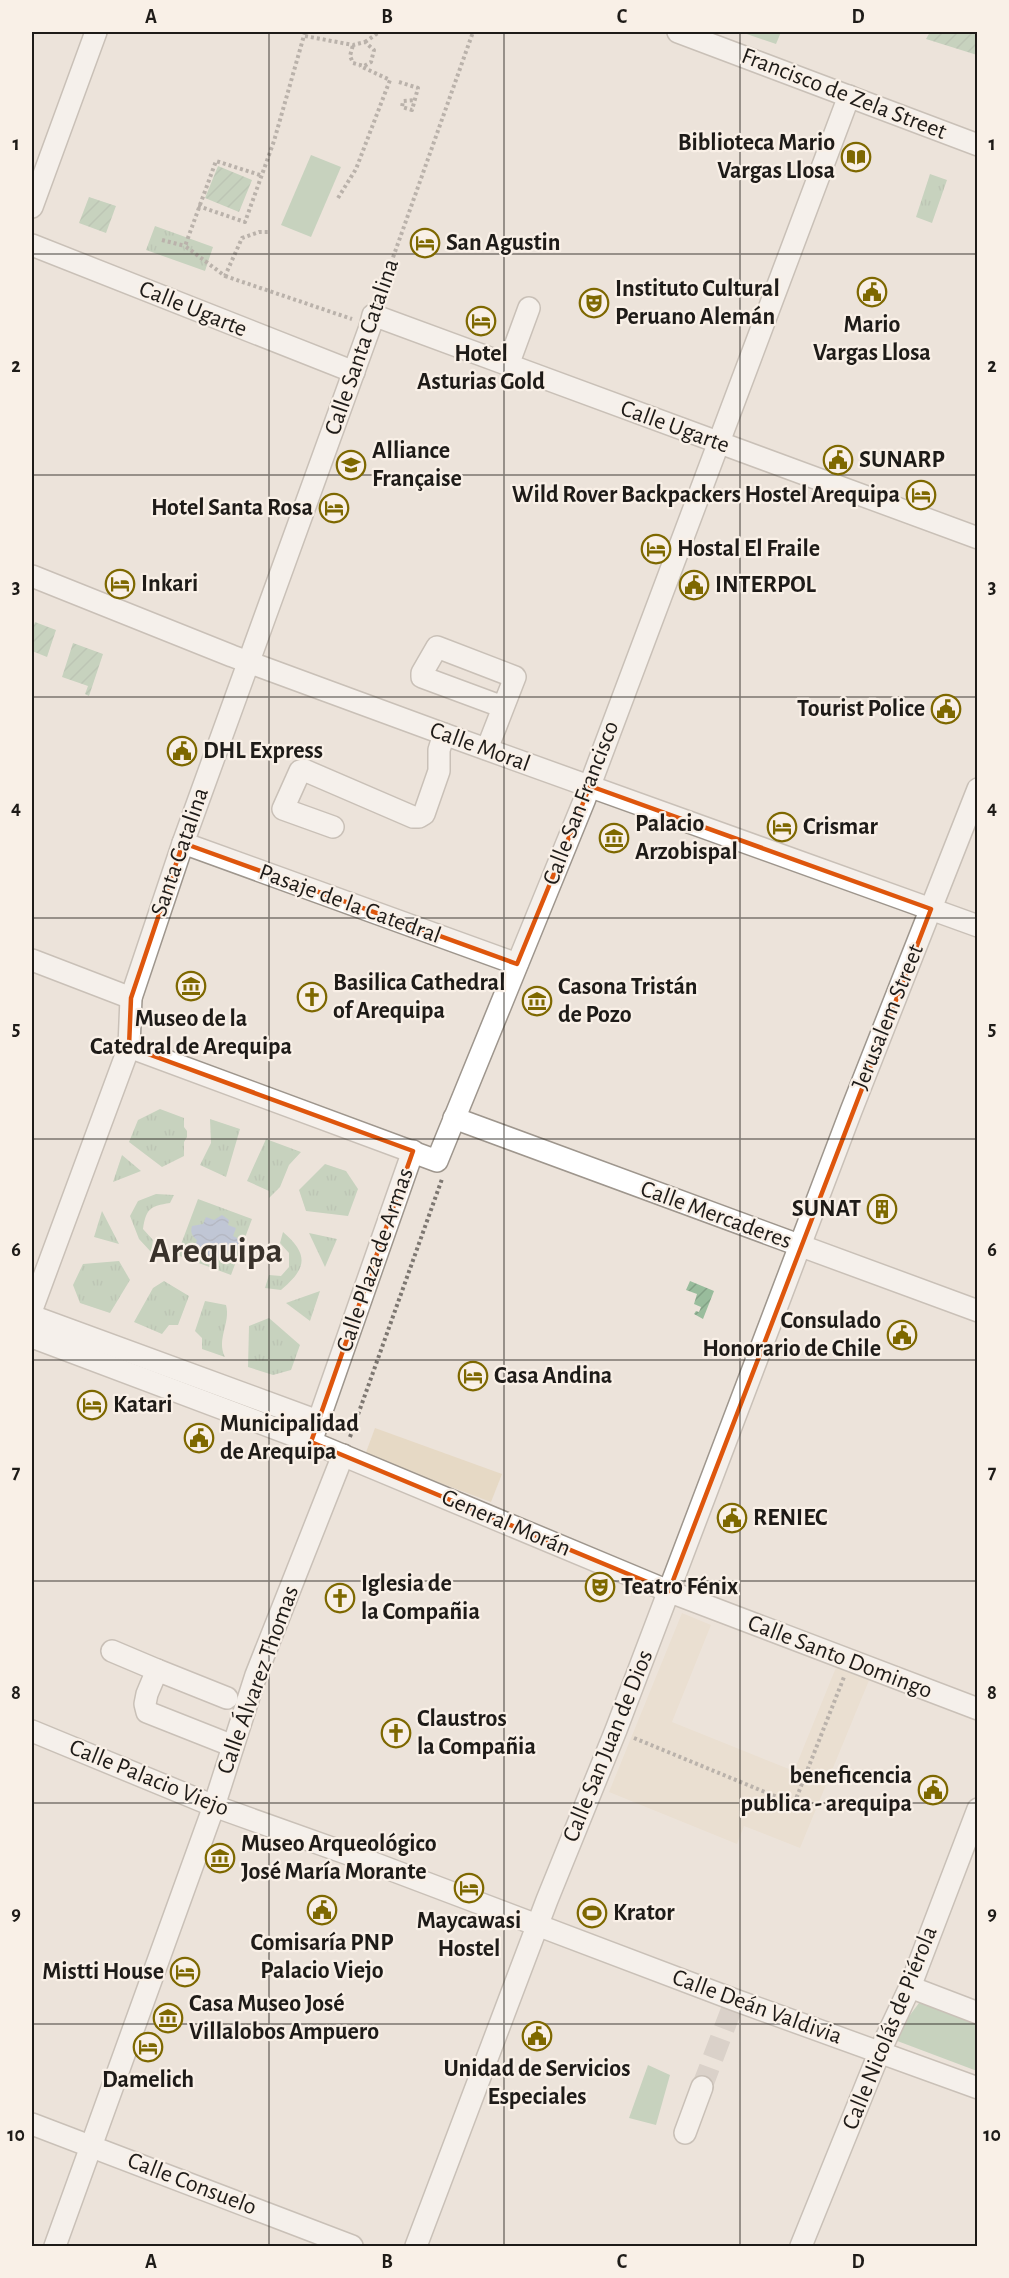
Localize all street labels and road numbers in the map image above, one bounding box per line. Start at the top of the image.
street label: Francisco de Zela Street [738,44,950,144]
street label: Calle Santa Catalina [321,256,403,438]
street label: Calle Ugarte [136,277,250,341]
street label: Calle Ugarte [617,396,733,458]
street label: Calle Moral [427,718,533,776]
street label: Calle San Francisco [539,718,623,888]
street label: Santa Catalina [147,785,213,919]
street label: Pasaje de la Catedral [256,860,444,948]
street label: Jerusalem Street [848,941,928,1093]
street label: Calle Plaza de Armas [332,1165,418,1355]
street label: Calle Mercaderes [637,1177,795,1253]
street label: General Morán [438,1485,574,1561]
street label: Calle Álvarez Thomas [211,1582,303,1777]
street label: Calle Santo Domingo [744,1611,936,1703]
street label: Calle San Juan de Dios [559,1647,657,1845]
street label: Calle Palacio Viejo [66,1735,232,1821]
street label: Calle Nicolás de Piérola [838,1923,942,2133]
street label: Calle Deán Valdivia [669,1965,845,2049]
street label: Calle Consuelo [124,2148,260,2220]

